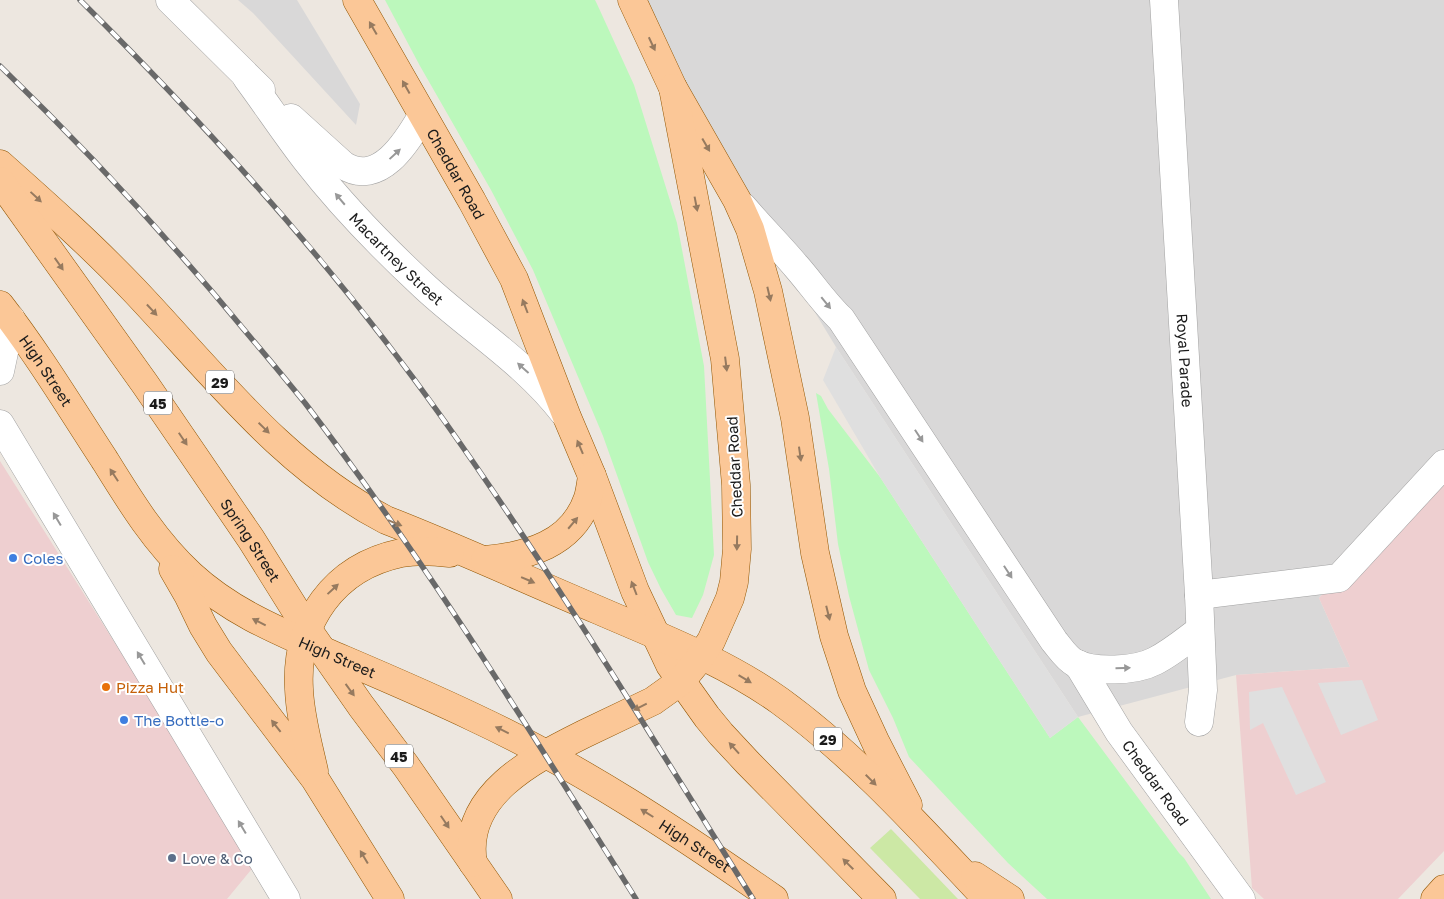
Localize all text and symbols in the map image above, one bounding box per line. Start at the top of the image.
one-way arrow [369,21,377,36]
one-way arrow [649,37,657,51]
one-way arrow [402,79,410,94]
street label: Cheddar Road [423,125,489,222]
one-way arrow [702,139,711,152]
one-way arrow [389,148,401,160]
one-way arrow [30,191,42,203]
one-way arrow [334,193,345,206]
one-way arrow [692,197,700,213]
street label: Macartney Street [346,208,447,308]
one-way arrow [54,257,64,271]
one-way arrow [765,287,773,302]
one-way arrow [820,296,831,309]
one-way arrow [521,299,528,314]
one-way arrow [147,304,158,316]
street label: Royal Parade [1173,313,1197,408]
street label: High Street [16,331,76,409]
one-way arrow [722,356,730,372]
one-way arrow [517,362,529,374]
road number: 29 [206,371,234,394]
road number: 45 [144,392,172,414]
street label: Cheddar Road [722,416,746,518]
one-way arrow [257,422,269,434]
one-way arrow [914,429,923,443]
one-way arrow [178,433,188,446]
one-way arrow [575,439,583,454]
one-way arrow [796,446,804,462]
one-way arrow [109,469,118,482]
street label: Spring Street [217,495,284,585]
one-way arrow [52,512,61,525]
one-way arrow [568,516,579,529]
one-way arrow [387,520,402,527]
one-way arrow [733,536,741,552]
place label: Coles [23,549,64,567]
marker: Coles [7,552,19,564]
one-way arrow [1003,565,1012,579]
one-way arrow [521,576,535,584]
one-way arrow [630,580,638,595]
one-way arrow [327,583,339,595]
one-way arrow [824,606,832,621]
one-way arrow [252,618,267,626]
street label: High Street [296,632,379,681]
one-way arrow [136,652,145,665]
one-way arrow [1116,664,1132,672]
one-way arrow [738,674,751,683]
place label: Pizza Hut [116,678,184,696]
marker: Pizza Hut [100,681,112,693]
one-way arrow [345,684,355,697]
one-way arrow [633,703,647,711]
place label: The Bottle-o [134,711,224,729]
marker: The Bottle-o [118,714,130,726]
one-way arrow [271,719,281,733]
one-way arrow [495,726,509,734]
road number: 29 [814,728,842,751]
street label: Cheddar Road [1119,736,1193,829]
one-way arrow [728,743,740,755]
road number: 45 [385,744,413,768]
one-way arrow [865,774,877,786]
one-way arrow [640,809,653,818]
one-way arrow [440,815,450,829]
street label: High Street [656,815,734,876]
one-way arrow [238,821,247,834]
place label: Love & Co [182,849,253,867]
one-way arrow [360,851,369,864]
marker: Love & Co [166,852,178,864]
one-way arrow [842,858,854,870]

